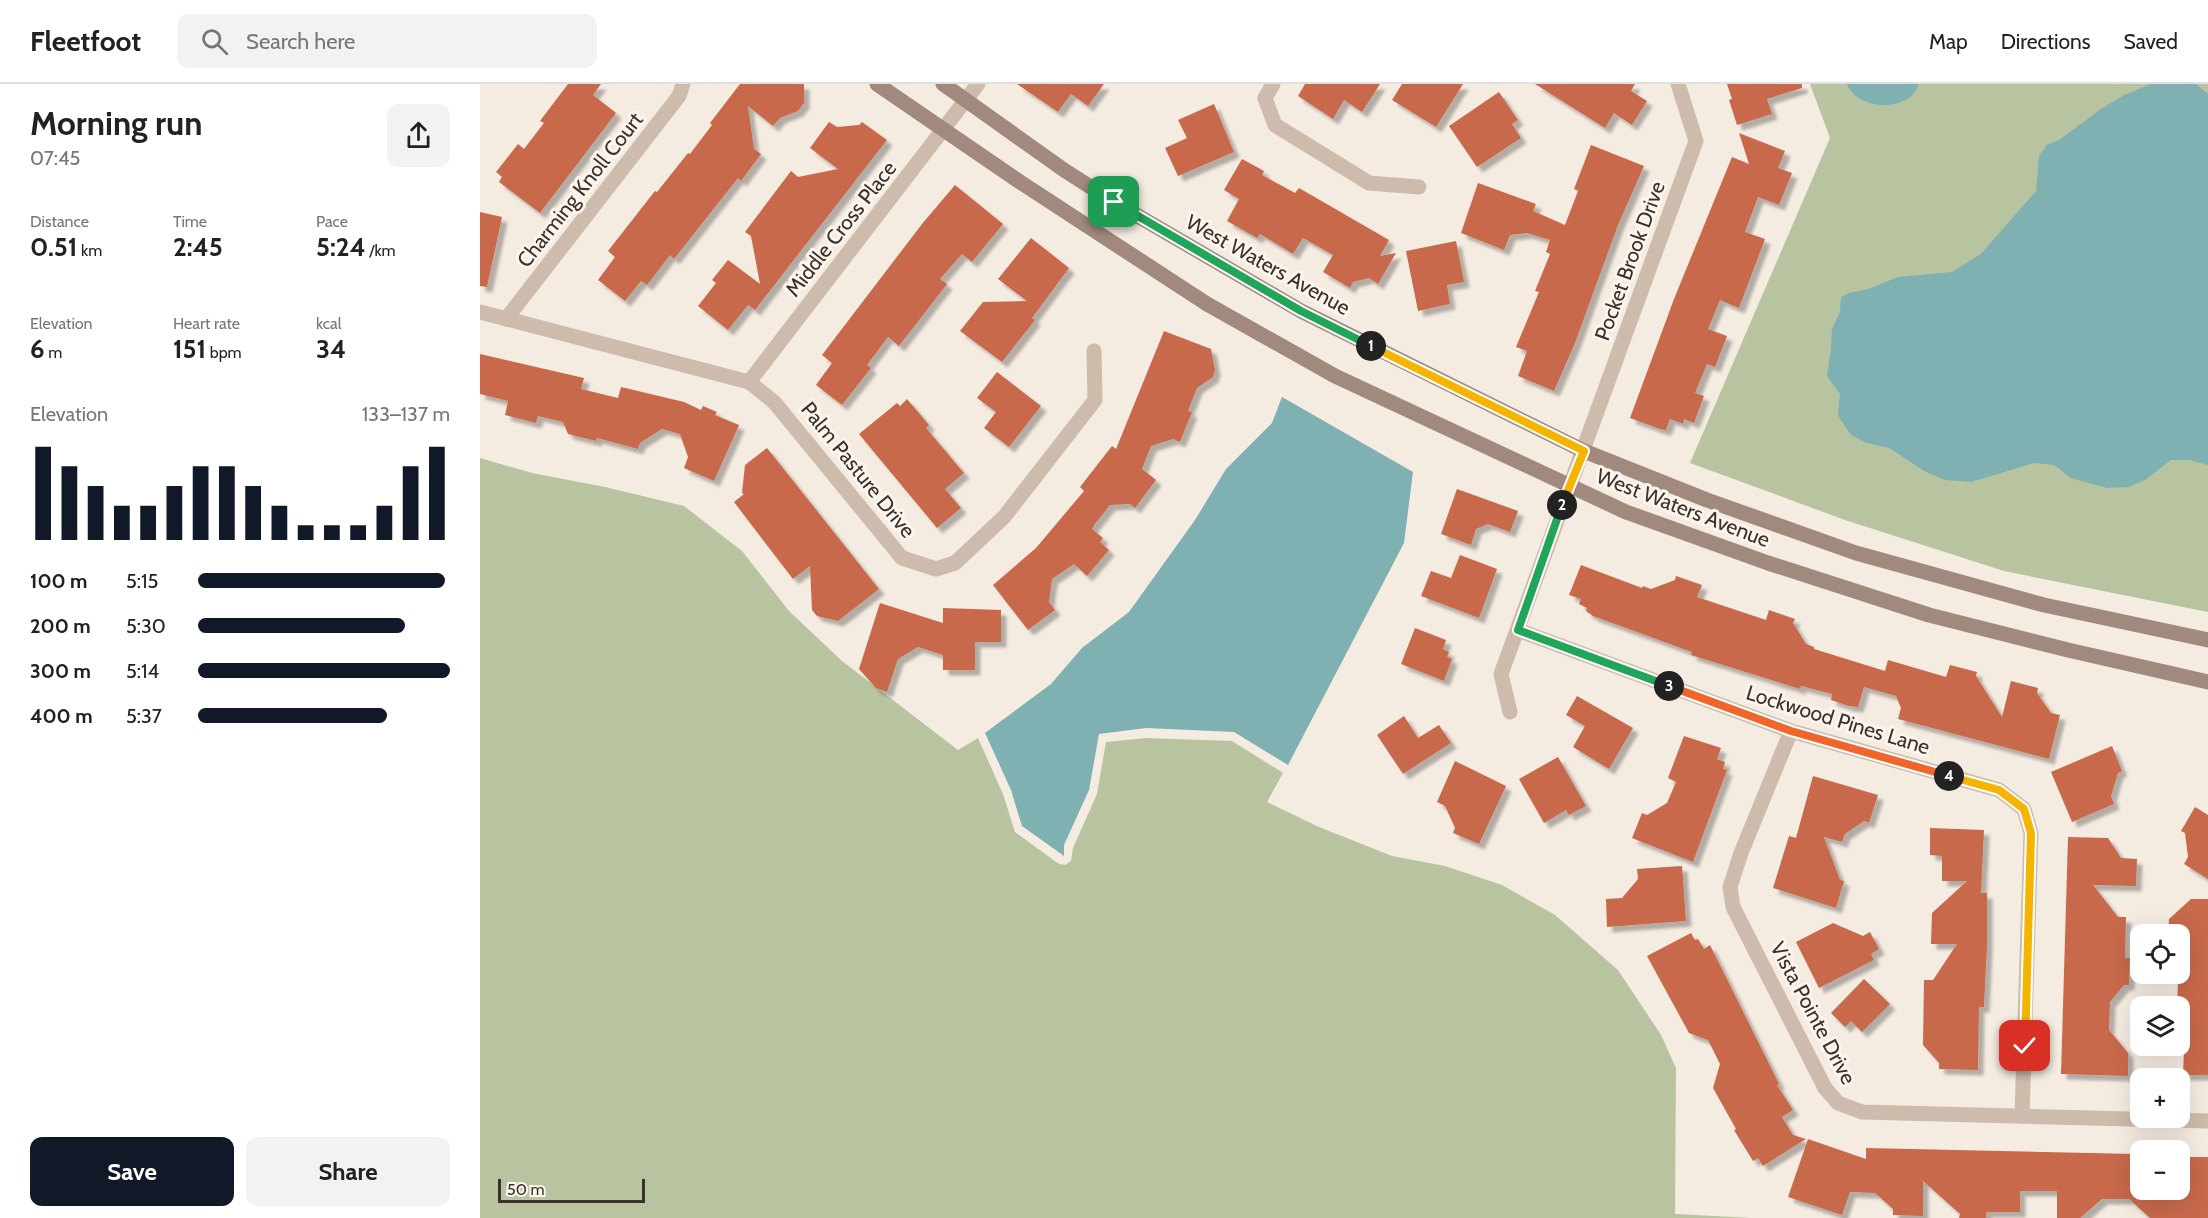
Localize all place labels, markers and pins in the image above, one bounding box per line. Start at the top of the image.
pin [1088,176,1139,227]
pin: 1 [1356,331,1386,361]
pin: 2 [1547,490,1577,520]
pin: 3 [1654,671,1684,701]
pin: 4 [1934,761,1964,791]
pin [1999,1020,2050,1071]

